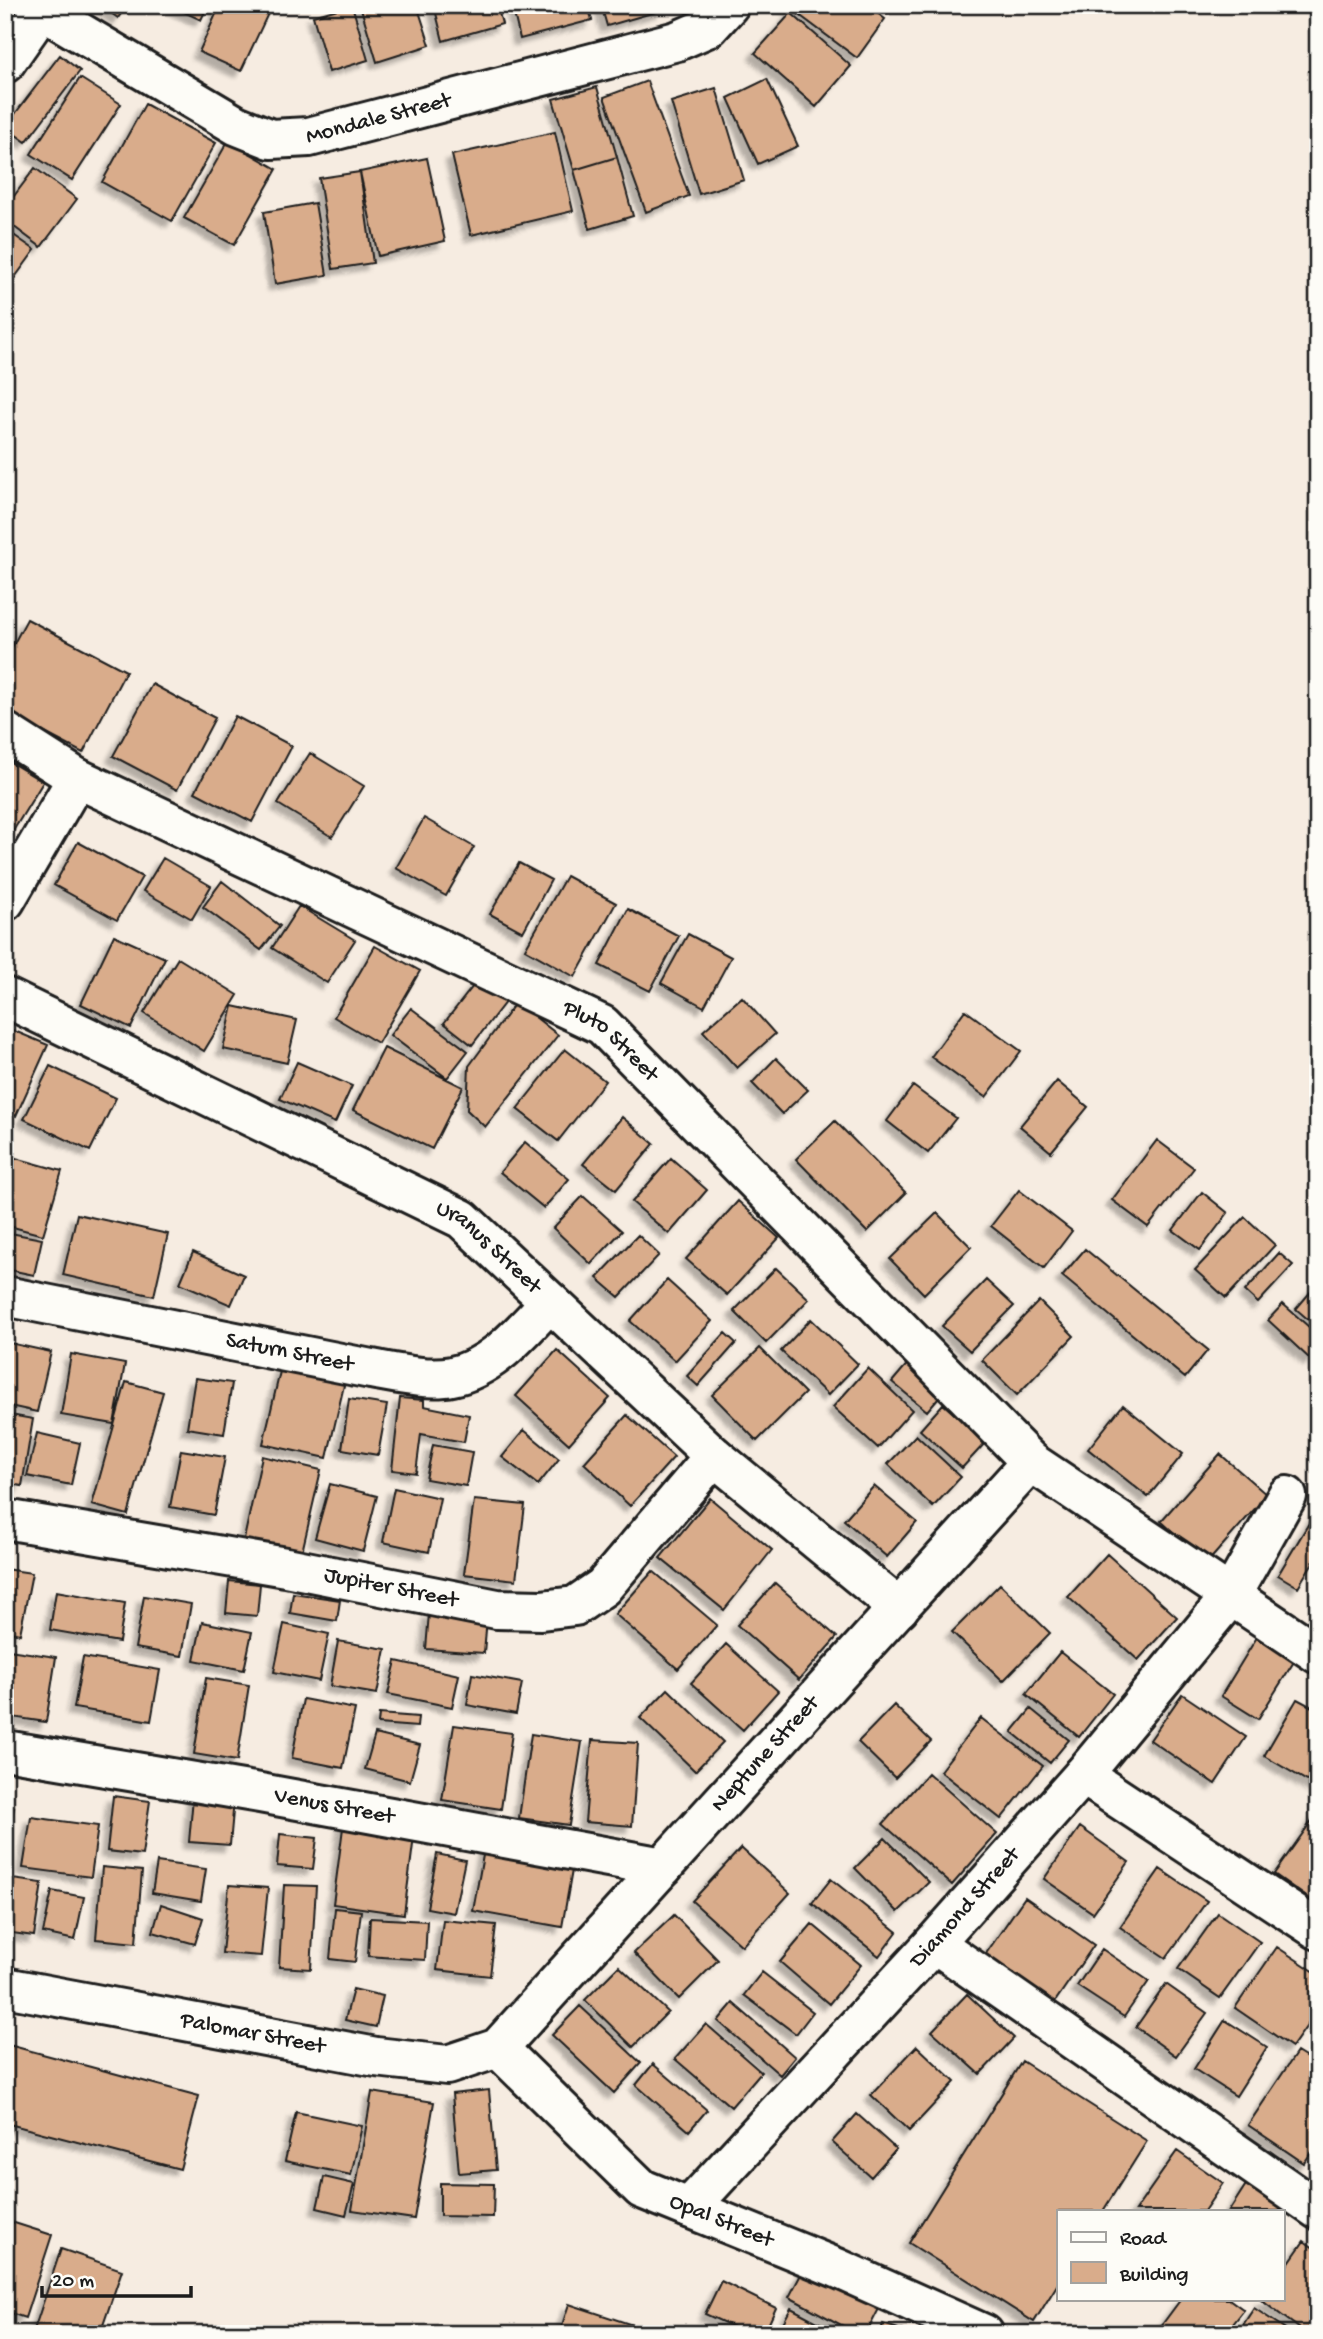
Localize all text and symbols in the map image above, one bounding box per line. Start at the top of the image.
street label: Mondale Street [303,87,455,151]
street label: Pluto Street [557,994,665,1089]
street label: Uranus Street [431,1195,548,1301]
street label: Saturn Street [223,1327,357,1379]
street label: Jupiter Street [322,1561,462,1615]
street label: Neptune Street [706,1689,826,1818]
street label: Venus Street [271,1782,398,1831]
street label: Diamond Street [903,1841,1027,1975]
street label: Palomar Street [177,2007,329,2061]
street label: Opal Street [665,2188,779,2255]
legend [1057,2210,1284,2300]
text: Road [1120,2228,1168,2253]
scale bar [42,2255,191,2299]
text: Building [1119,2264,1189,2289]
text: 20 m [52,2270,94,2295]

